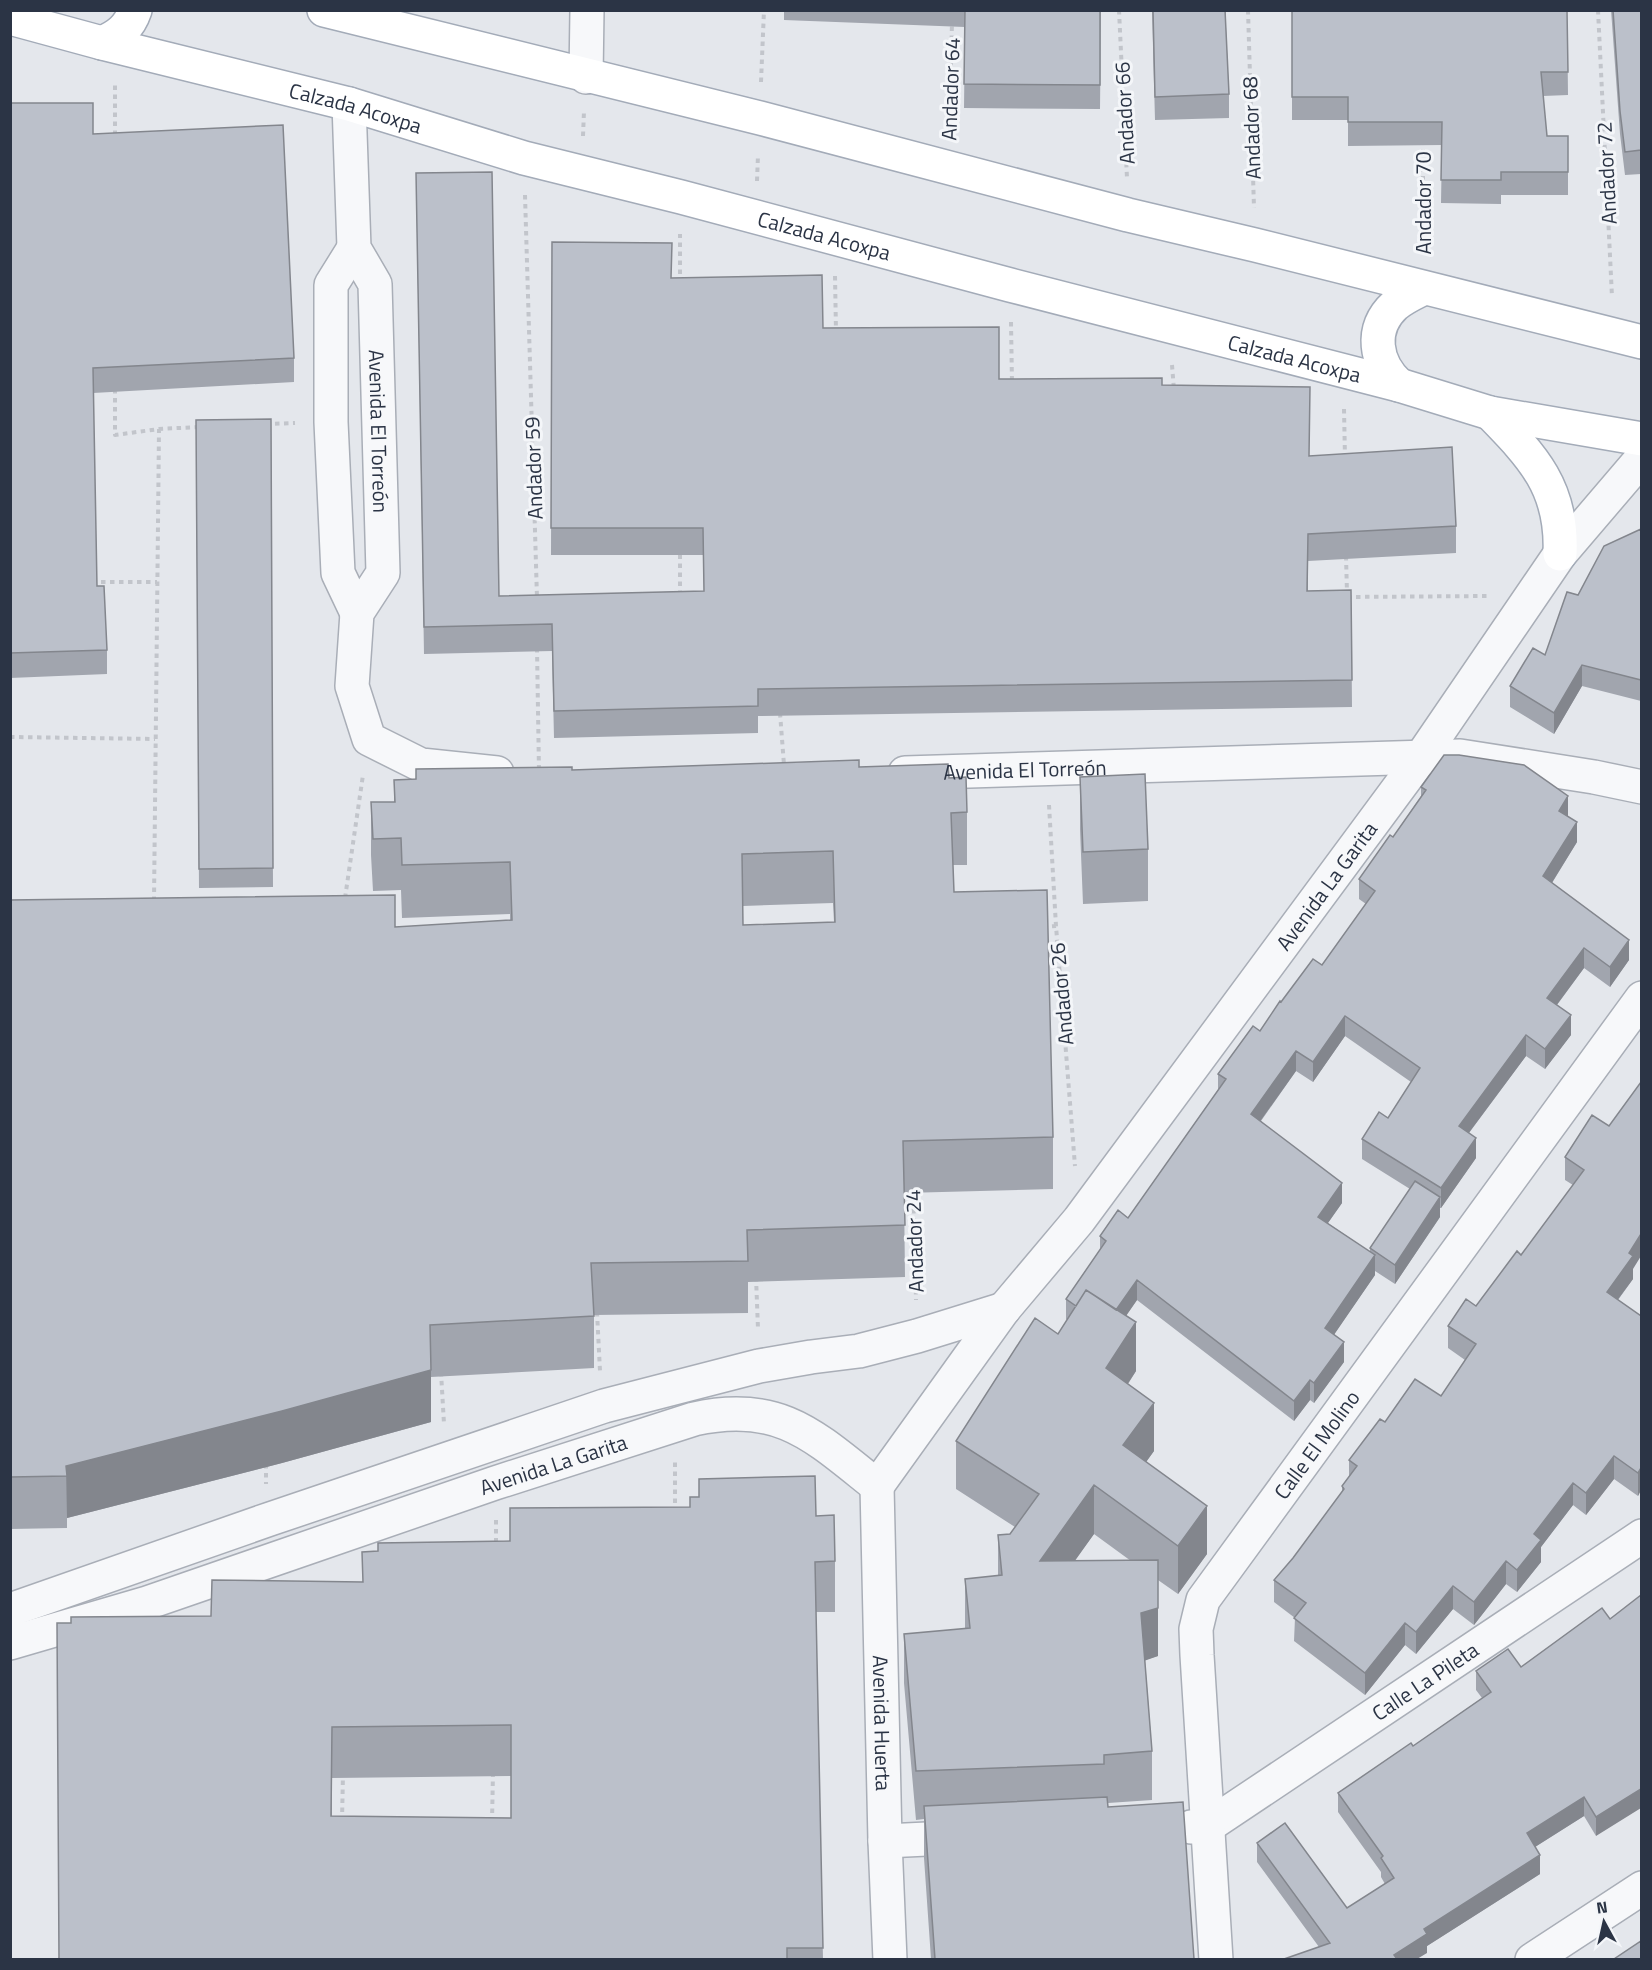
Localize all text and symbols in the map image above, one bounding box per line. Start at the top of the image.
street label: Andador 64 [932,37,968,141]
street label: Andador 66 [1105,61,1143,165]
street label: Calzada Acoxpa [286,74,426,142]
street label: Andador 68 [1233,76,1269,180]
street label: Andador 72 [1587,121,1625,225]
street label: Andador 70 [1407,151,1439,255]
street label: Calzada Acoxpa [754,202,895,269]
street label: Calzada Acoxpa [1224,326,1365,391]
street label: Avenida El Torreón [361,349,397,513]
street label: Andador 59 [515,416,551,520]
street label: Avenida El Torreón [943,751,1107,788]
street label: Avenida La Garita [1268,814,1385,957]
street label: Andador 26 [1041,941,1081,1047]
street label: Andador 24 [896,1189,932,1293]
street label: Calle El Molino [1266,1383,1367,1506]
street label: Avenida La Garita [475,1425,632,1503]
street label: Calle La Pileta [1365,1633,1485,1728]
street label: Avenida Huerta [865,1655,900,1792]
north arrow [1574,1892,1634,1952]
text: N [1595,1894,1609,1920]

